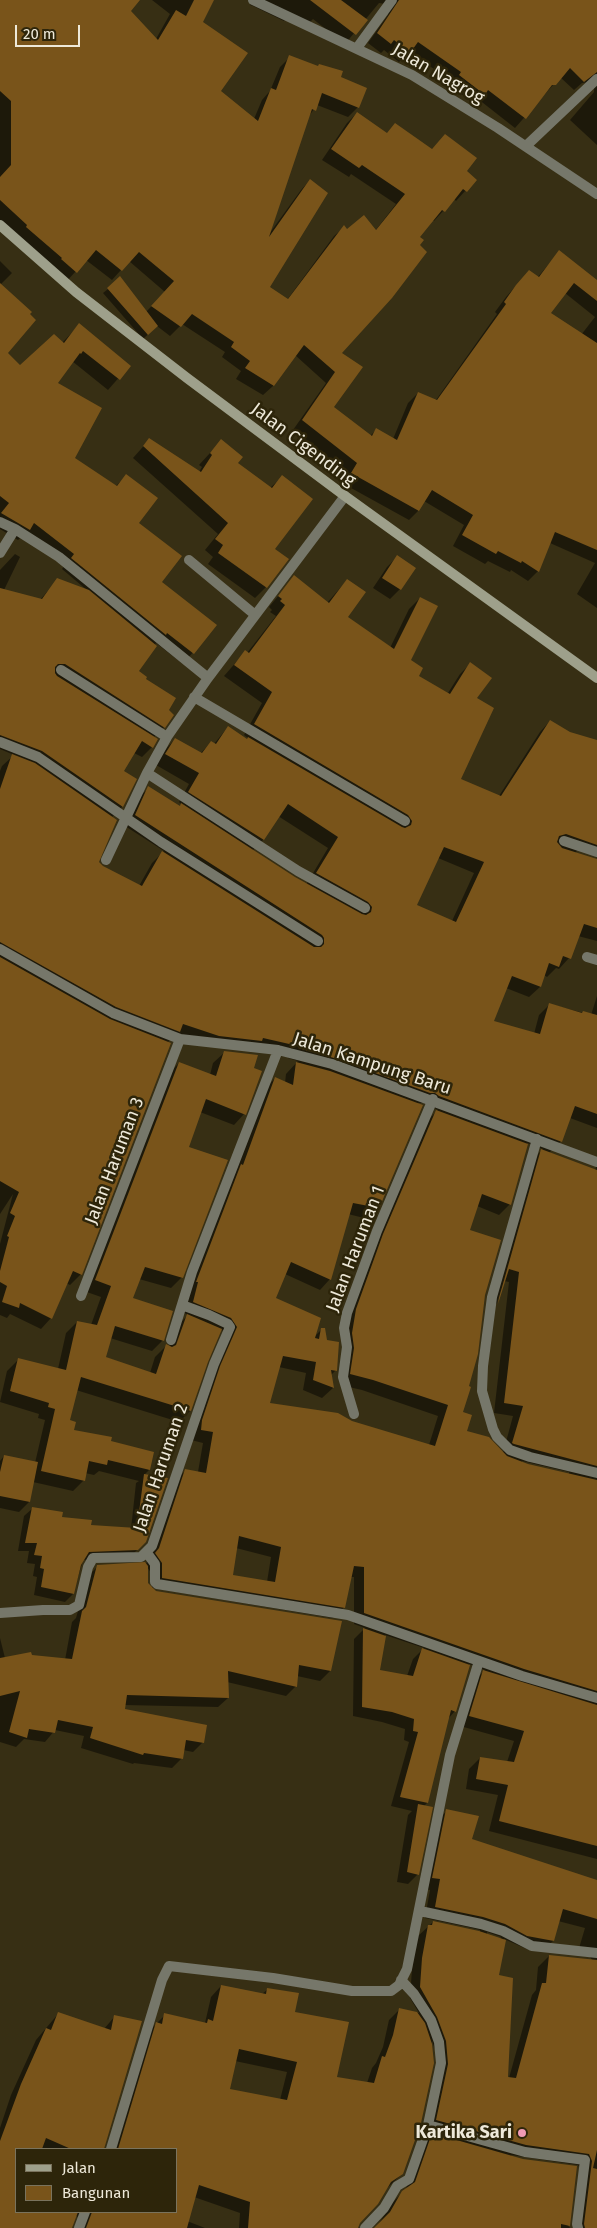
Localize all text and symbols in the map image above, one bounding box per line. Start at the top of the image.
scale bar [18,15,82,47]
text: 20 m [23,25,56,43]
street label: Jalan Nagrog [388,39,488,109]
street label: Jalan Cigending [246,399,360,491]
street label: Jalan Kampung Baru [290,1028,454,1100]
street label: Jalan Haruman 3 [81,1094,149,1228]
street label: Jalan Haruman 1 [322,1183,390,1315]
street label: Jalan Haruman 2 [129,1401,193,1535]
place label: Kartika Sari [415,2122,512,2144]
marker: Kartika Sari [516,2127,528,2139]
legend [15,2148,178,2213]
text: Jalan [62,2159,96,2177]
text: Bangunan [62,2184,130,2202]

